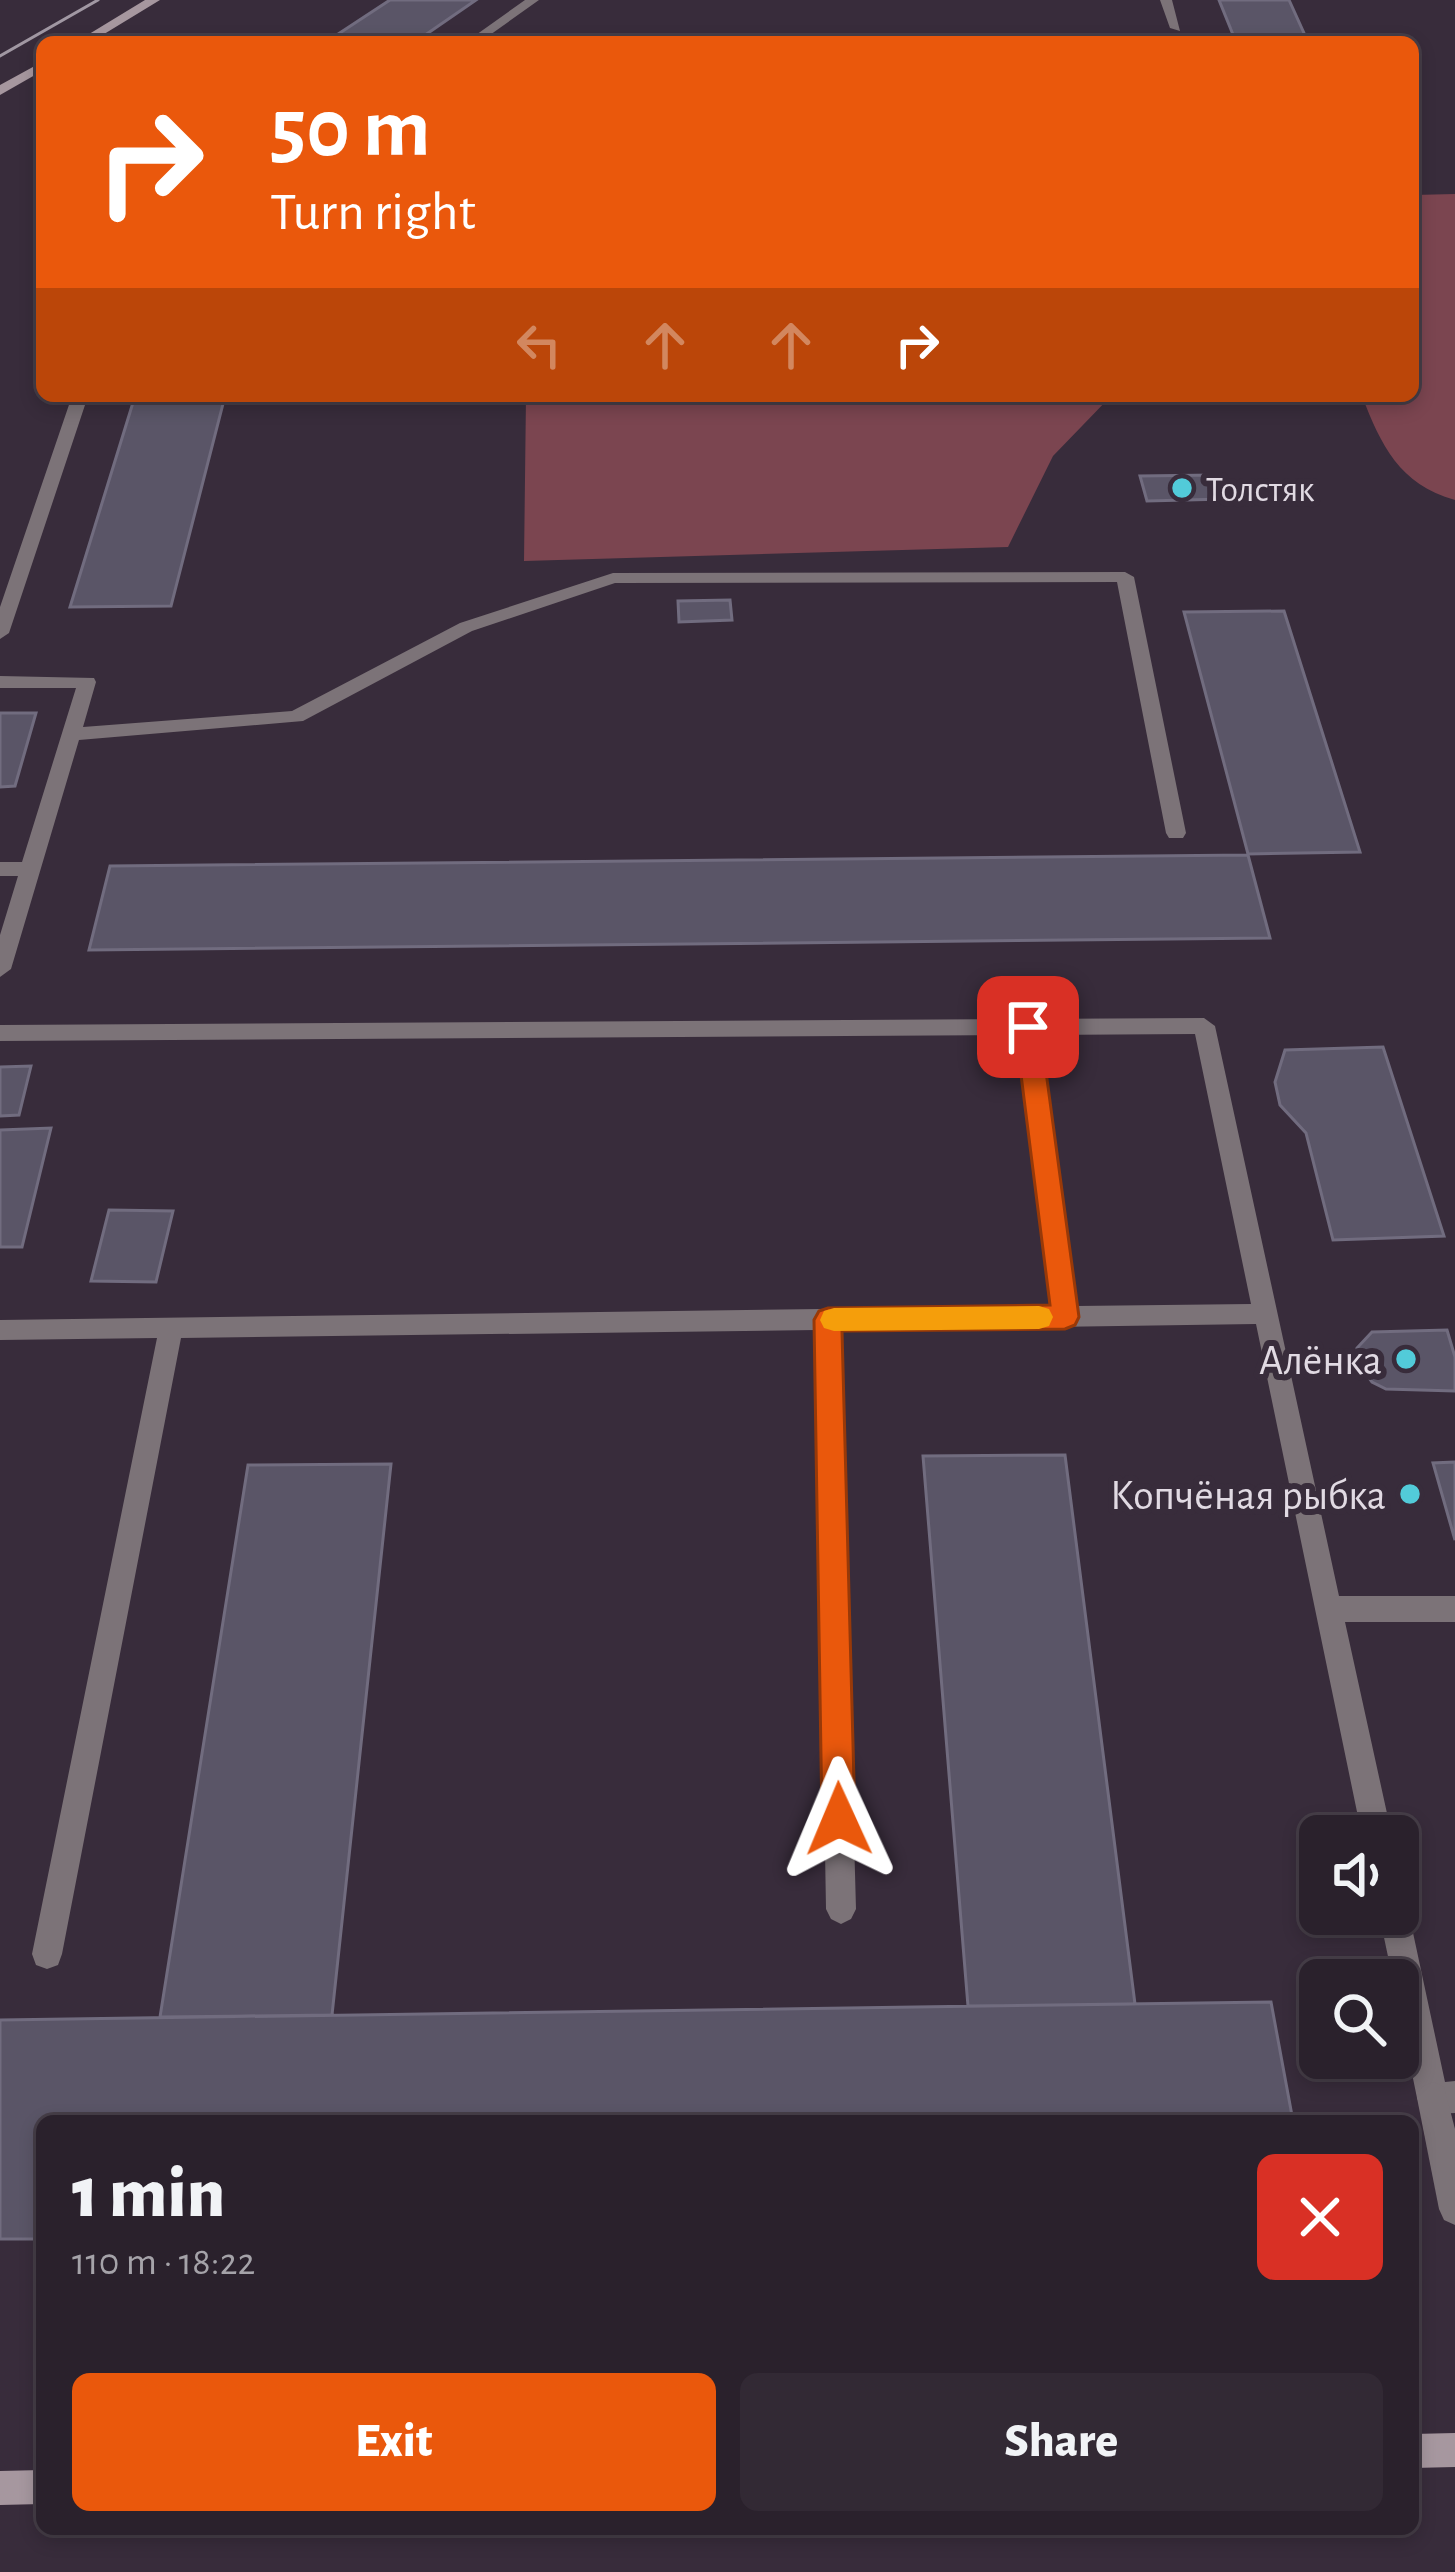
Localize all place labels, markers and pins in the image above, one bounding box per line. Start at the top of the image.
place label: Толстяк [1206,472,1315,508]
marker: Толстяк [1169,475,1195,501]
pin [977,976,1079,1078]
place label: Алёнка [1259,1340,1382,1382]
marker: Алёнка [1393,1346,1419,1372]
place label: Копчёная рыбка [1110,1475,1386,1517]
marker: Копчёная рыбка [1397,1481,1423,1507]

